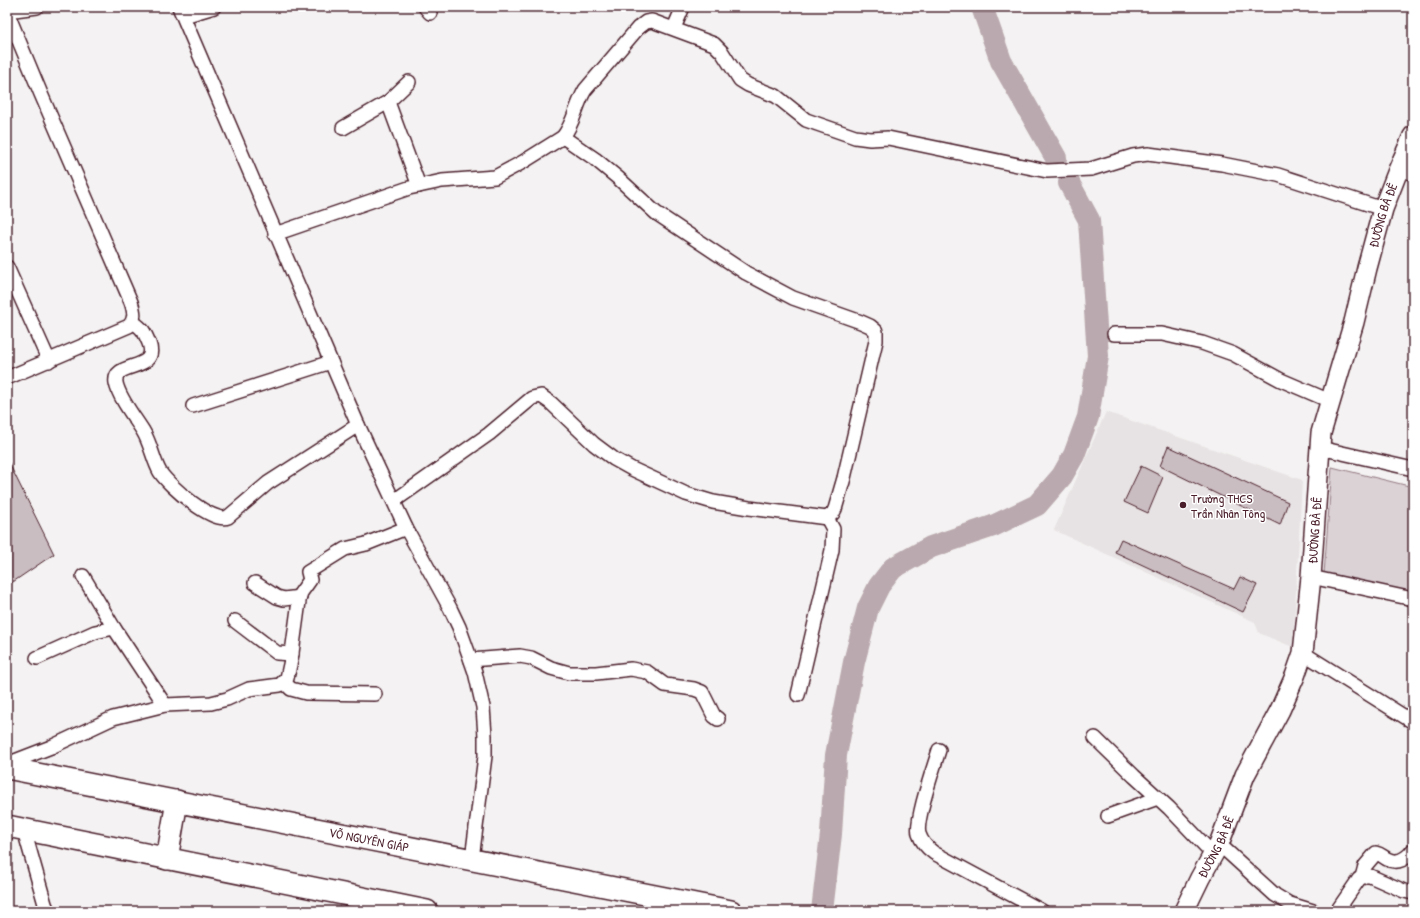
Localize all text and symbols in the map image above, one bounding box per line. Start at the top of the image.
street label: ĐƯỜNG BÀ ĐÊ [1364,180,1401,249]
place label: Trường THCS Trần Nhân Tông [1191,489,1266,522]
street label: ĐƯỜNG BÀ ĐÊ [1303,496,1326,564]
marker: Trường THCS Trần Nhân Tông [1178,500,1188,510]
street label: ĐƯỜNG BÀ ĐÊ [1193,813,1238,881]
street label: VÕ NGUYÊN GIÁP [327,823,411,856]

